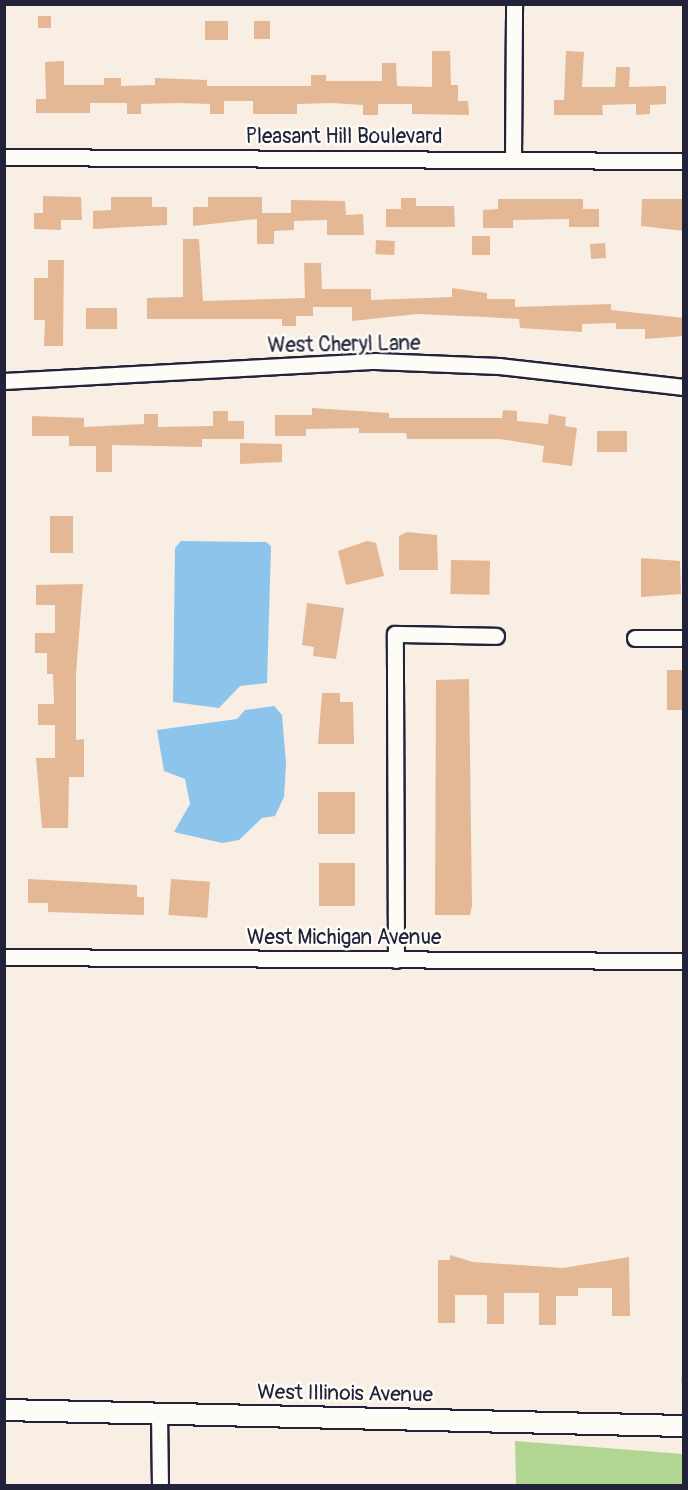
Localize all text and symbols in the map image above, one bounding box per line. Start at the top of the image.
street label: Pleasant Hill Boulevard [245,124,443,150]
street label: West Cheryl Lane [267,331,421,359]
street label: West Michigan Avenue [247,925,441,951]
street label: West Illinois Avenue [257,1380,433,1408]

